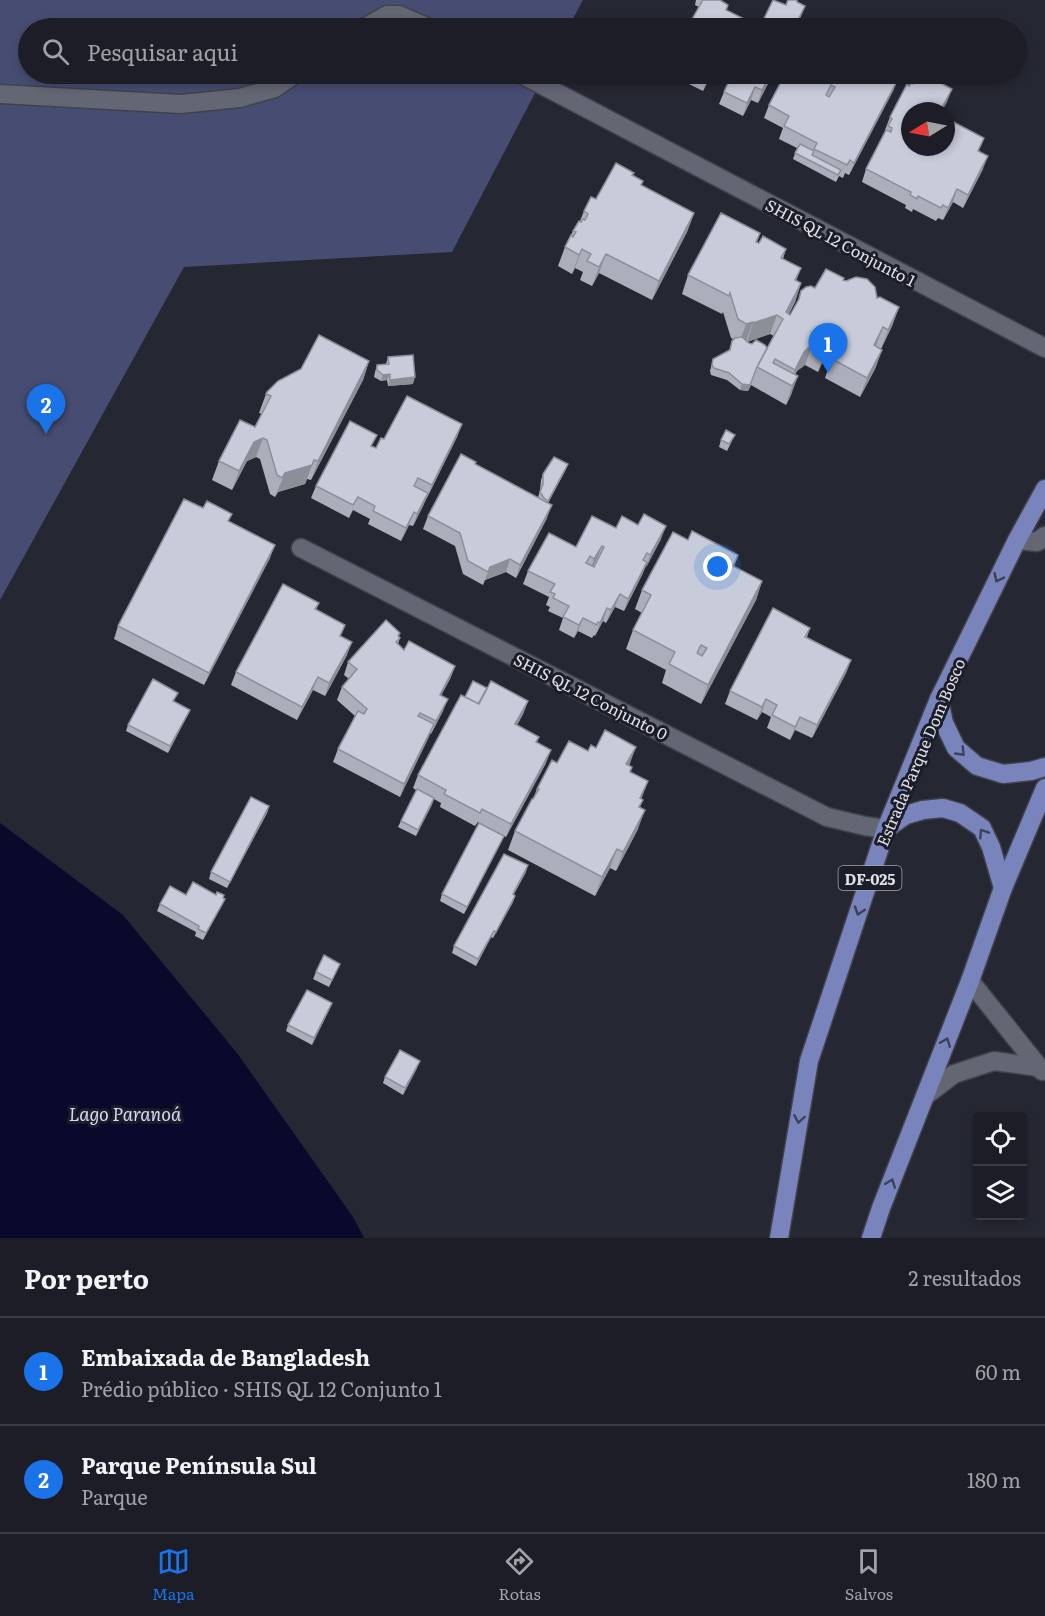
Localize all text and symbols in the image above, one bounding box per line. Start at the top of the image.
search box [18,18,1027,84]
icon: search [39,35,72,68]
text: Pesquisar aqui [87,35,238,68]
north arrow [901,102,955,156]
street label: SHIS QL 12 Conjunto 1 [762,192,921,292]
pin: 1 [808,324,848,373]
pin: 2 [26,384,66,434]
your location [703,552,732,581]
one-way arrow [994,572,1006,583]
street label: SHIS QL 12 Conjunto 0 [510,647,672,745]
street label: Estrada Parque Dom Bosco [869,654,971,850]
one-way arrow [954,745,965,755]
one-way arrow [979,829,990,840]
road number: DF-025 [838,866,902,890]
one-way arrow [854,905,866,916]
one-way arrow [939,1037,951,1048]
water label: Lago Paranoá [69,1100,182,1127]
map controls [973,1112,1027,1220]
button: locate [973,1112,1027,1166]
one-way arrow [793,1113,806,1123]
button: layers [973,1166,1027,1220]
one-way arrow [883,1178,896,1189]
text: Por perto [24,1258,149,1297]
text: 2 resultados [908,1262,1021,1292]
text: Embaixada de Bangladesh [81,1340,370,1373]
text: 1 [39,1356,48,1386]
text: 60 m [975,1356,1021,1386]
text: Prédio público · SHIS QL 12 Conjunto 1 [81,1373,442,1403]
text: Parque Península Sul [81,1448,317,1481]
text: 2 [38,1464,49,1494]
text: 180 m [967,1464,1021,1494]
text: Parque [81,1481,148,1511]
tab: Mapa [152,1545,195,1605]
tab: Rotas [499,1545,541,1605]
tab: Salvos [845,1545,893,1605]

